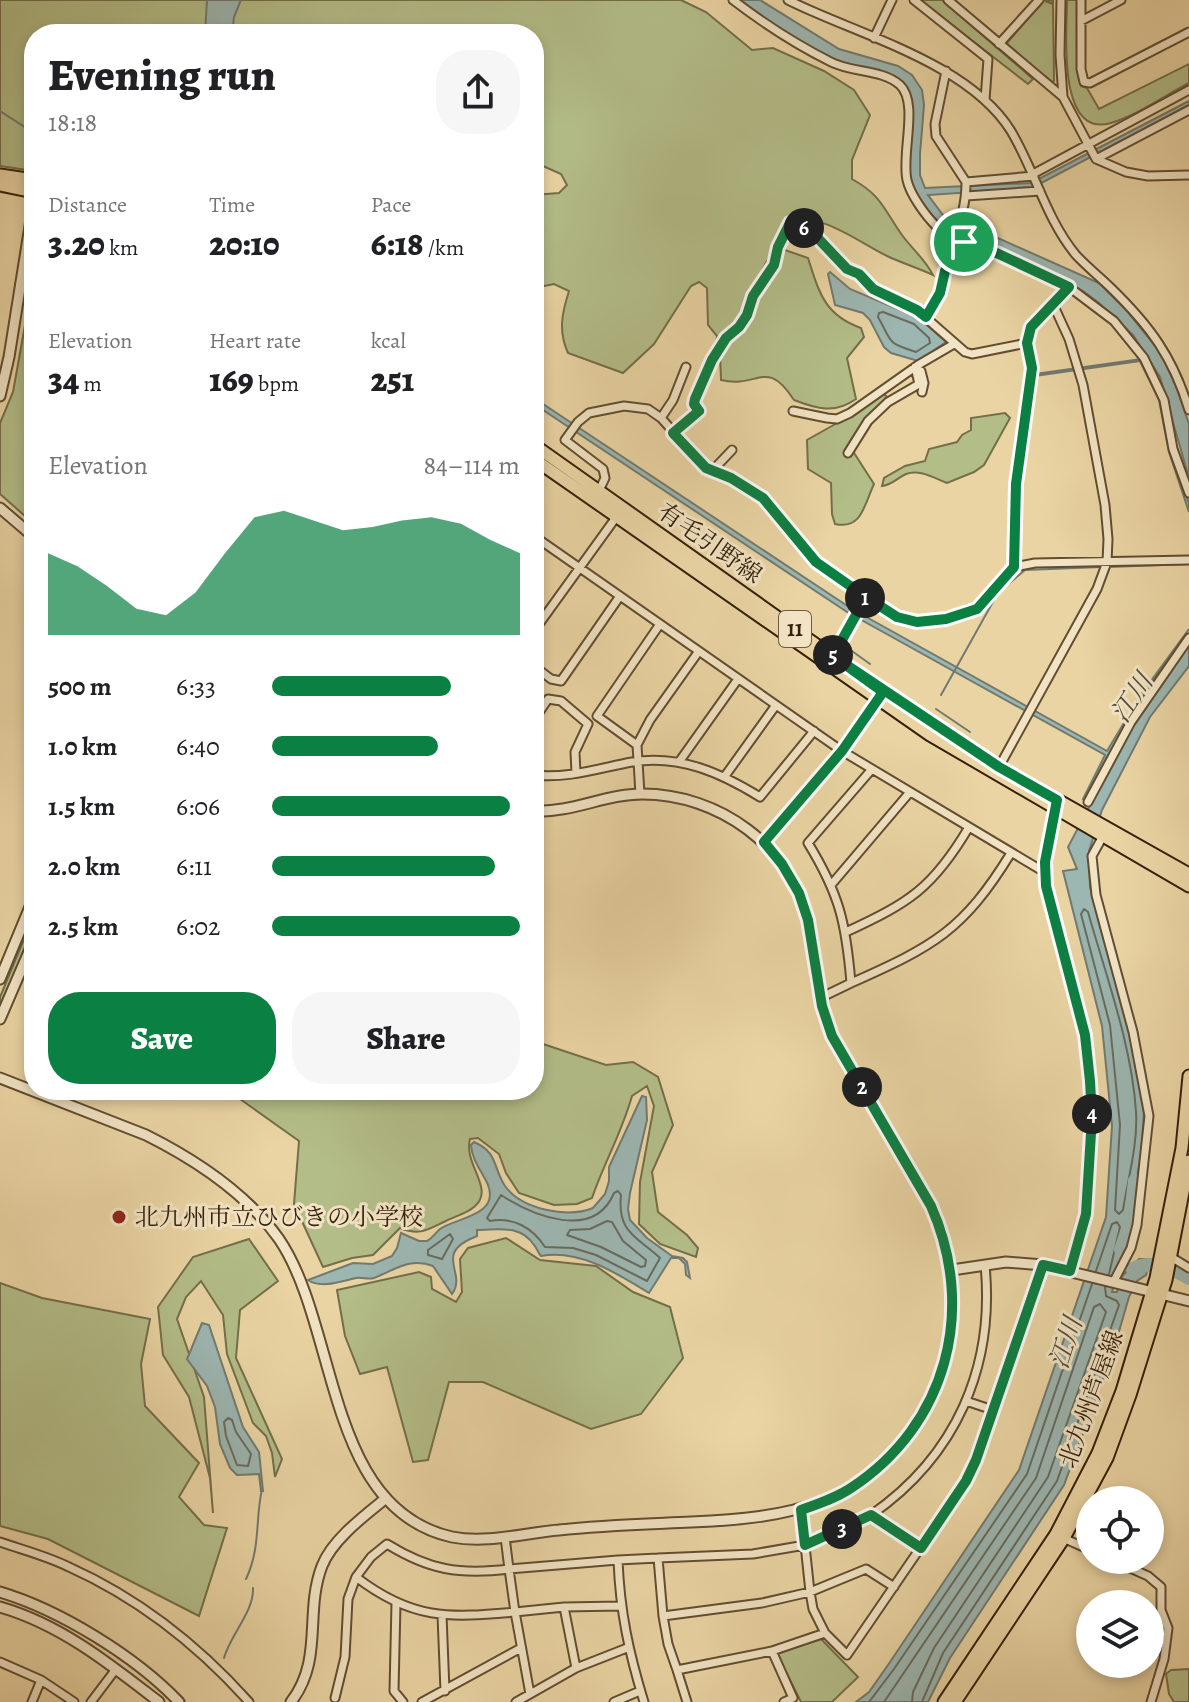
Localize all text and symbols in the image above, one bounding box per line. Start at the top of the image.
text: Evening run [48,45,276,105]
button: share [436,50,520,134]
text: 18:18 [48,105,97,140]
text: Distance [48,190,127,220]
text: Time [209,190,255,220]
text: Pace [371,190,411,220]
pin: 6 [784,208,824,248]
pin [930,208,998,276]
text: 6 [799,213,809,243]
text: 3.20 [48,220,105,267]
text: 20:10 [209,220,280,267]
text: 6:18 [371,220,423,267]
icon: arrive [942,220,986,264]
text: km [105,233,138,263]
text: /km [423,233,464,263]
text: Elevation [48,326,132,356]
text: Heart rate [209,326,301,356]
text: kcal [371,326,406,356]
text: 34 [48,356,79,403]
text: 169 [209,356,254,403]
text: 251 [371,356,414,403]
text: m [79,369,102,399]
text: bpm [254,369,299,399]
text: Elevation [48,448,148,483]
text: 84–114 m [423,448,520,483]
street label: 有毛引野線 [652,495,768,591]
pin: 1 [845,578,885,618]
text: 1 [861,583,869,613]
road number: 11 [779,611,811,647]
pin: 5 [813,635,853,675]
text: 5 [828,640,838,670]
water label: 江川 [1103,664,1162,729]
text: 500 m [48,669,112,704]
text: 6:33 [176,669,216,704]
text: 1.0 km [48,729,117,764]
text: 6:40 [176,729,220,764]
text: 1.5 km [48,789,115,824]
text: 6:06 [176,789,220,824]
text: 2.0 km [48,849,121,884]
text: 6:11 [176,849,212,884]
text: 2.5 km [48,909,119,944]
text: 6:02 [176,909,220,944]
button: Save [48,992,276,1084]
button: Share [292,992,520,1084]
pin: 2 [842,1067,882,1107]
text: 2 [857,1072,867,1102]
pin: 4 [1072,1094,1112,1134]
text: 4 [1087,1099,1097,1129]
place label: 北九州市立ひびきの小学校 [135,1201,423,1233]
marker: 北九州市立ひびきの小学校 [110,1208,128,1226]
water label: 江川 [1041,1310,1092,1373]
street label: 北九州芦屋線 [1051,1326,1131,1472]
map controls [1076,1486,1164,1678]
button: locate [1076,1486,1164,1574]
pin: 3 [822,1509,862,1549]
text: 3 [837,1514,847,1544]
button: layers [1076,1590,1164,1678]

